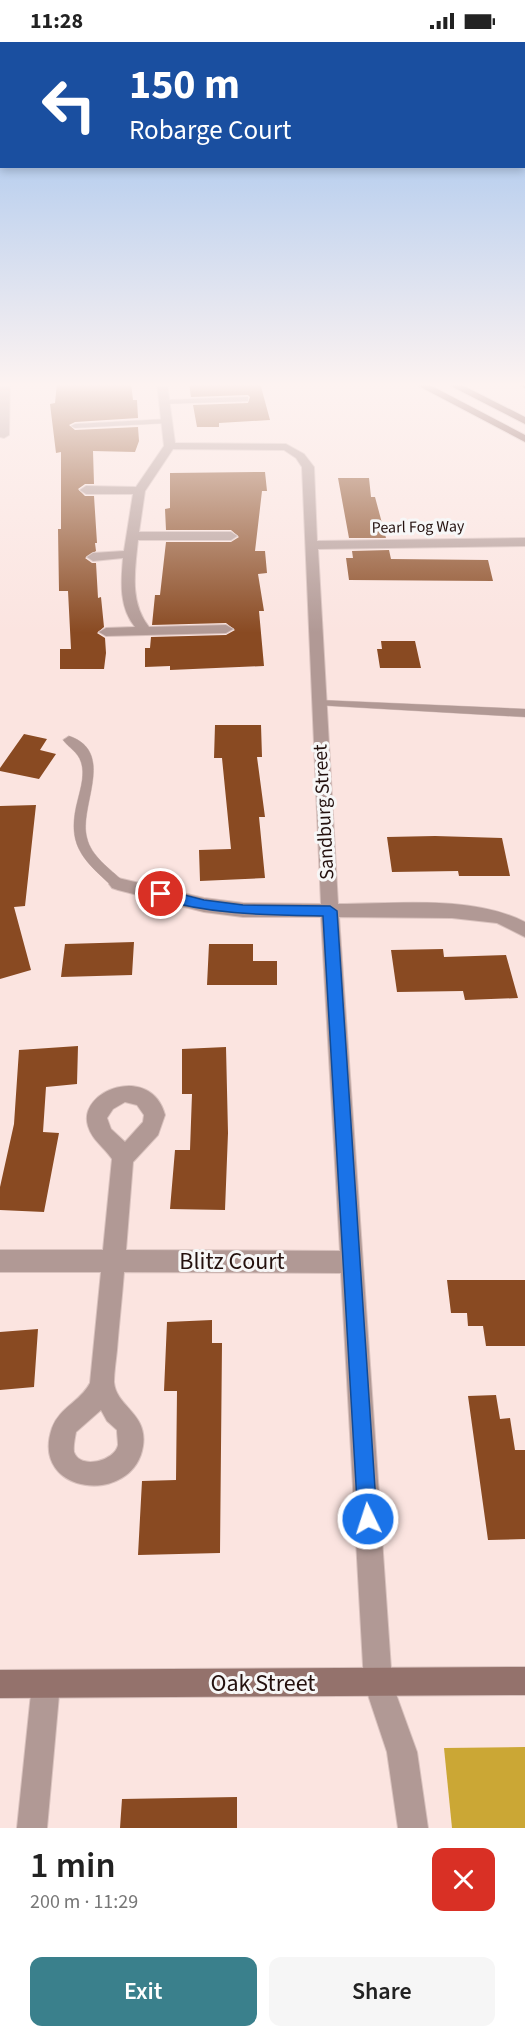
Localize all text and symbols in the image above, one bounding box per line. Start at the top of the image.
text: 11:28 [30,5,83,37]
text: 150 m [129,55,240,115]
icon: left [30,66,108,144]
text: Robarge Court [129,111,291,150]
street label: Pearl Fog Way [371,515,465,539]
street label: Sandburg Street [306,743,342,880]
pin [135,868,186,919]
icon: arrive [144,877,177,910]
street label: Blitz Court [179,1244,285,1279]
position arrow [336,1487,400,1551]
street label: Oak Street [211,1666,315,1701]
text: 1 min [30,1840,116,1891]
button: close [432,1848,495,1911]
text: 200 m · 11:29 [30,1888,138,1916]
button: Exit [30,1957,257,2026]
button: Share [269,1957,495,2026]

